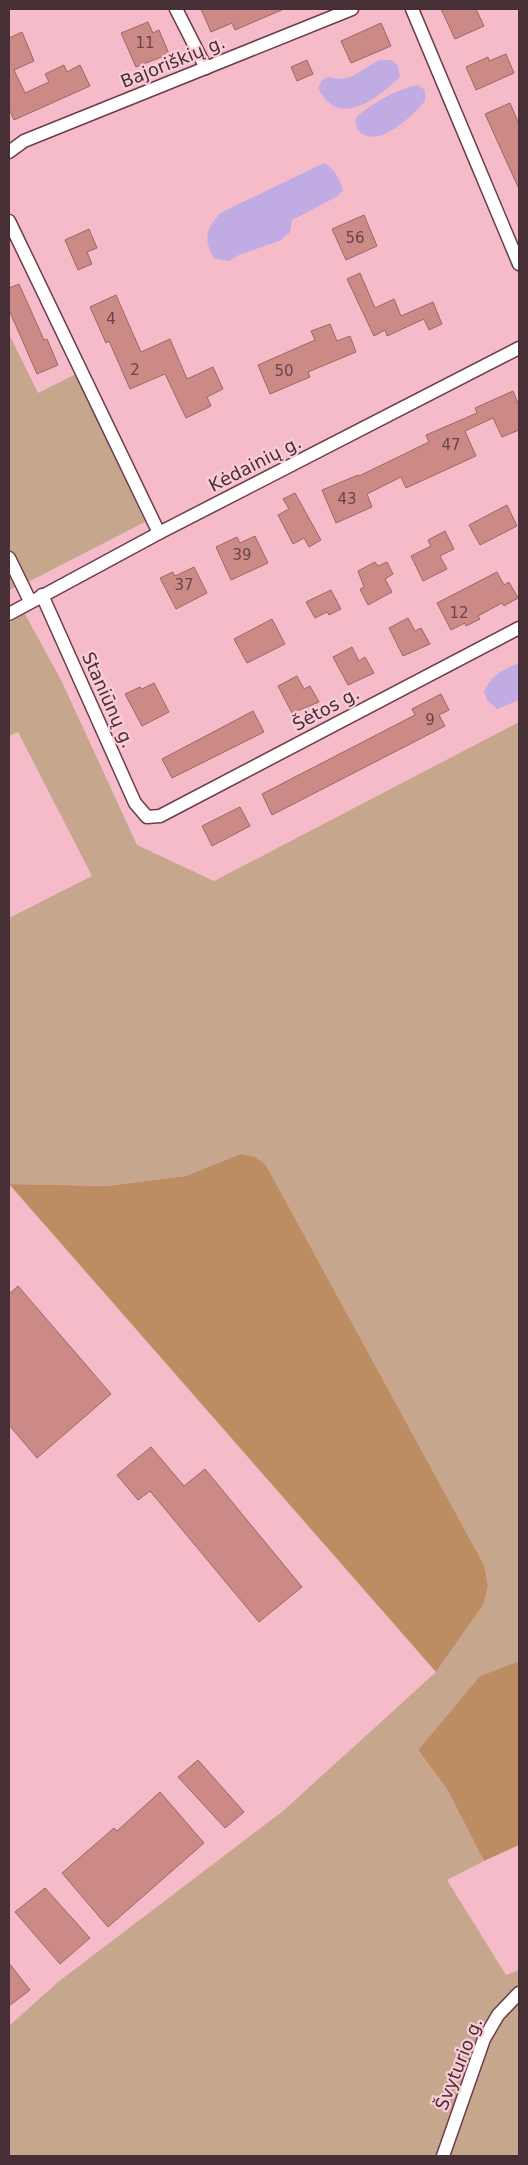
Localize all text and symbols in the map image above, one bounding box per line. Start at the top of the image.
street label: Bajoriškių g. [117,31,228,92]
house number: 11 [135,34,155,52]
house number: 56 [345,229,365,247]
house number: 4 [106,310,116,328]
house number: 2 [130,361,140,379]
house number: 50 [274,362,294,380]
street label: Kėdainių g. [205,431,305,496]
house number: 47 [441,436,461,454]
house number: 43 [337,490,357,508]
house number: 39 [232,546,252,564]
house number: 37 [174,576,194,594]
house number: 12 [449,604,469,622]
street label: Staniūnų g. [78,648,139,751]
street label: Šėtos g. [289,682,363,735]
house number: 9 [425,711,435,729]
street label: Švyturio g. [431,2015,487,2113]

